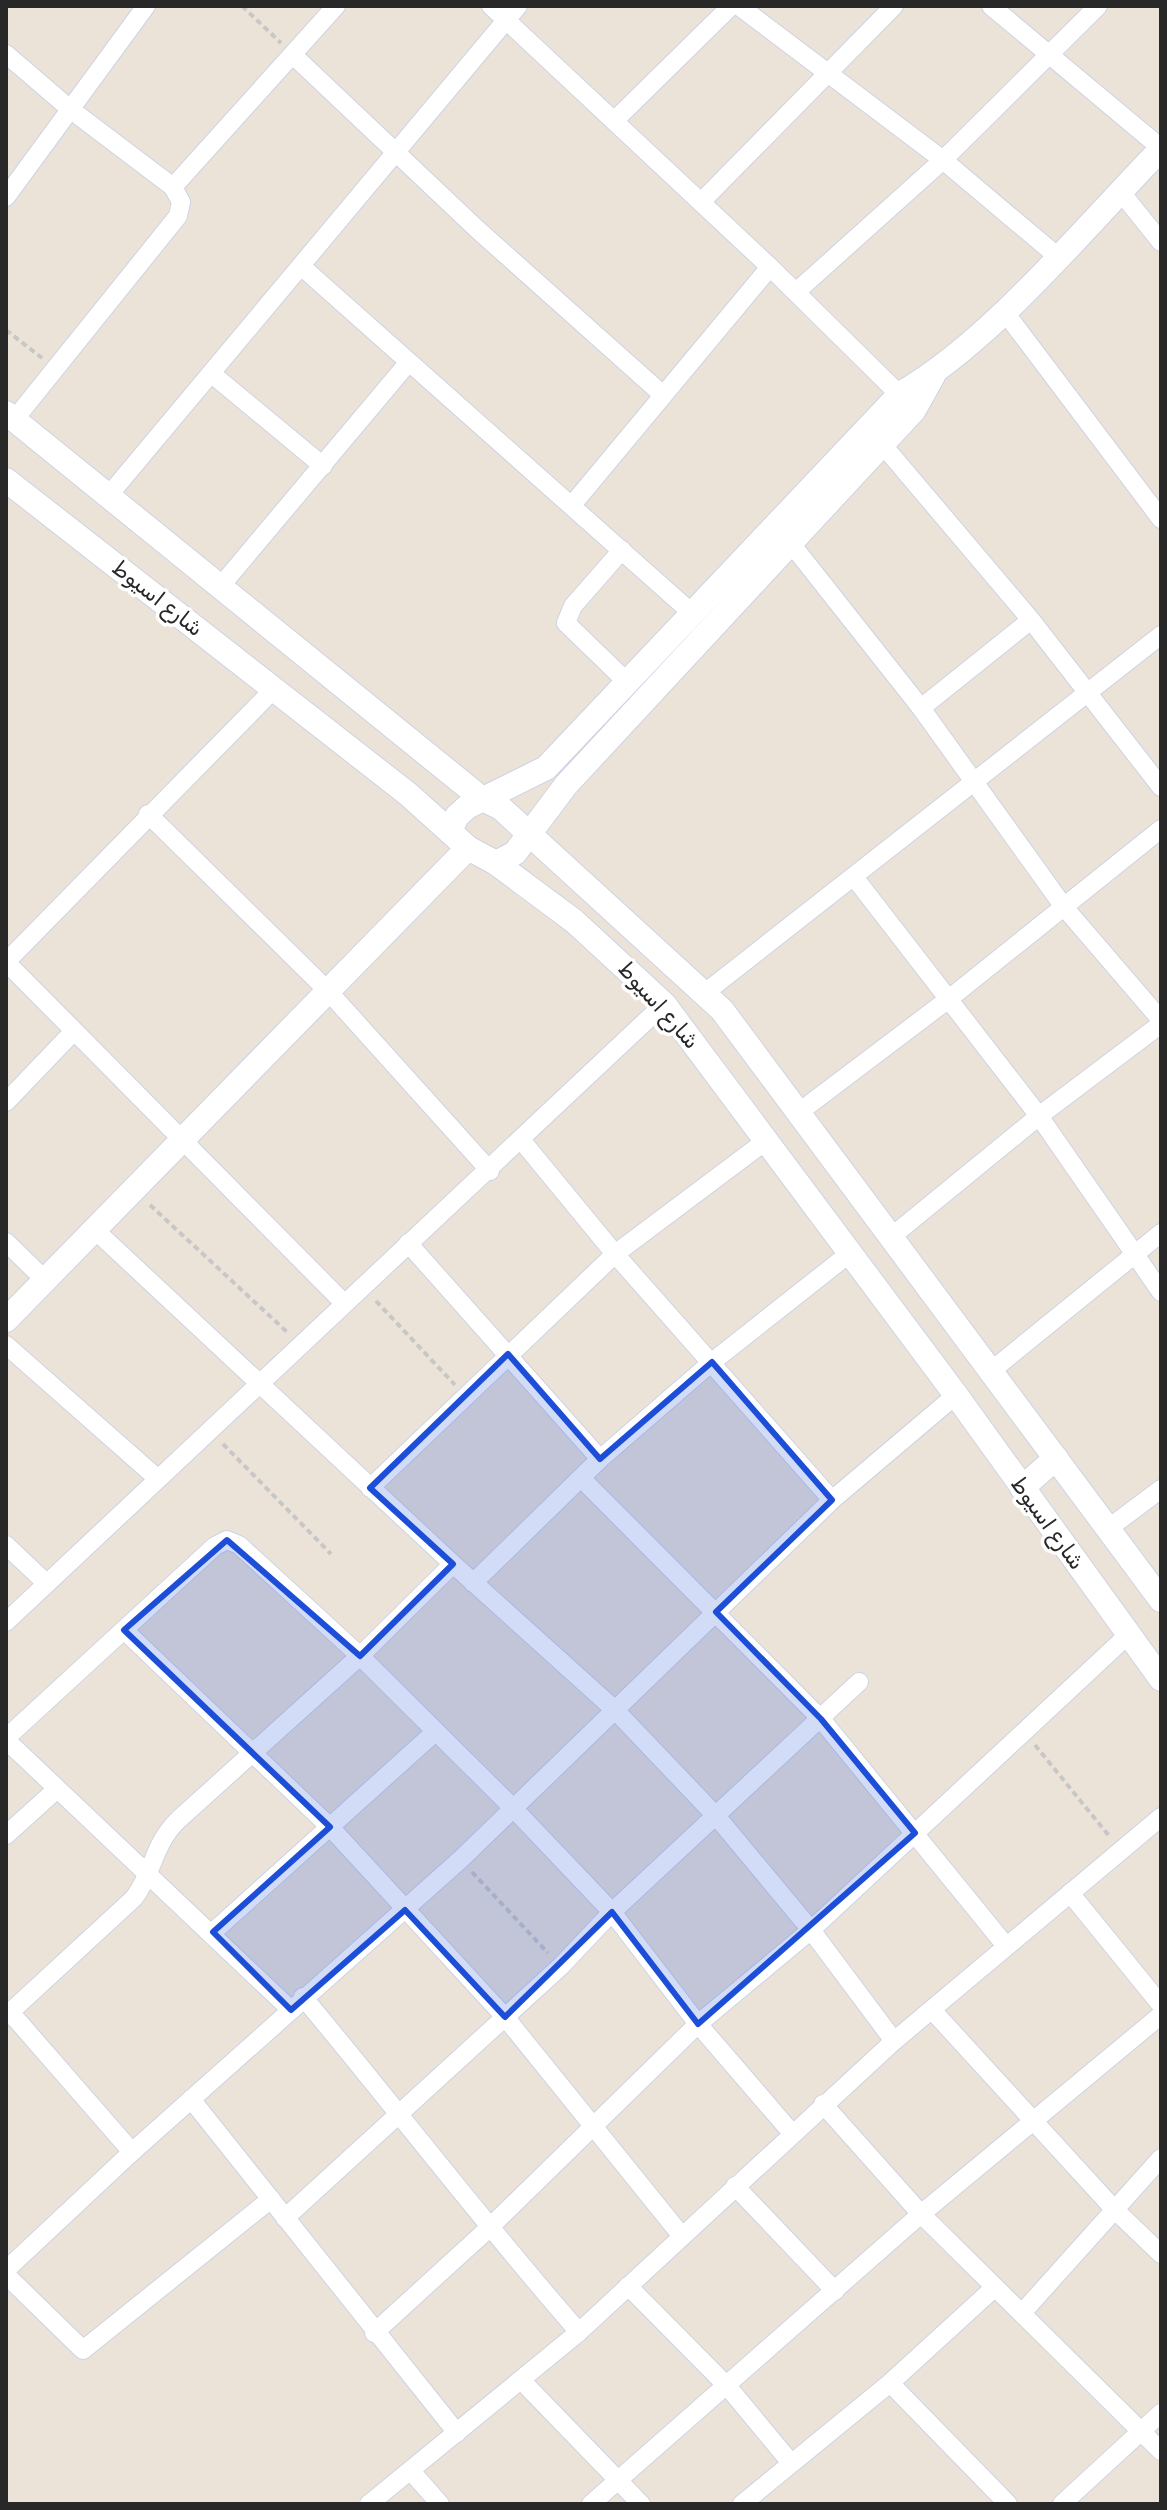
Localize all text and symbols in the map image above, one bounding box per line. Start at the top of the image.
street label: شارع اسيوط [106,554,209,643]
street label: شارع اسيوط [611,956,705,1056]
street label: شارع اسيوط [1004,1471,1091,1576]

